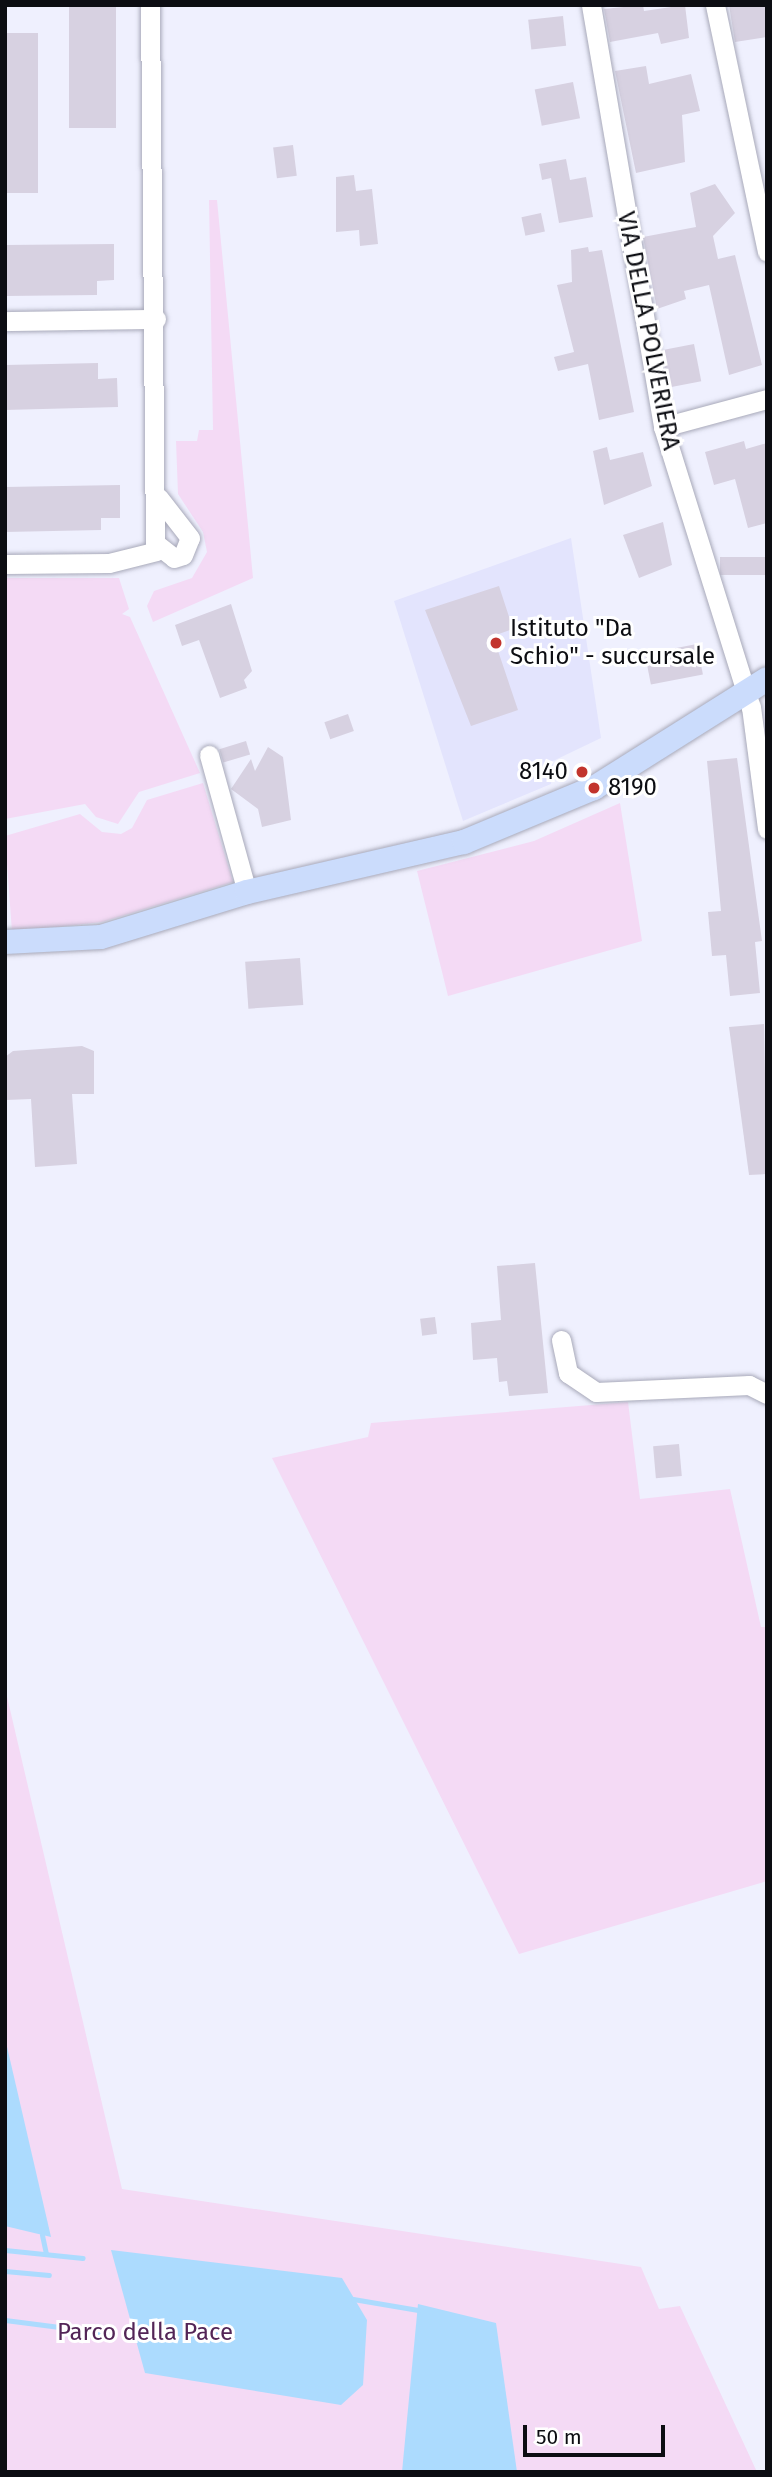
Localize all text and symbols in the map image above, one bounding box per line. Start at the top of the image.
street label: VIA DELLA POLVERIERA [611,209,685,453]
place label: Istituto "Da Schio" - succursale [510,615,715,671]
marker: Istituto "Da Schio" - succursale [488,635,504,651]
place label: 8140 [519,758,568,786]
marker: 8140 [574,764,590,780]
place label: 8190 [608,774,657,802]
marker: 8190 [586,780,602,796]
park label: Parco della Pace [57,2319,233,2347]
scale bar [527,2410,669,2454]
text: 50 m [536,2424,582,2450]

